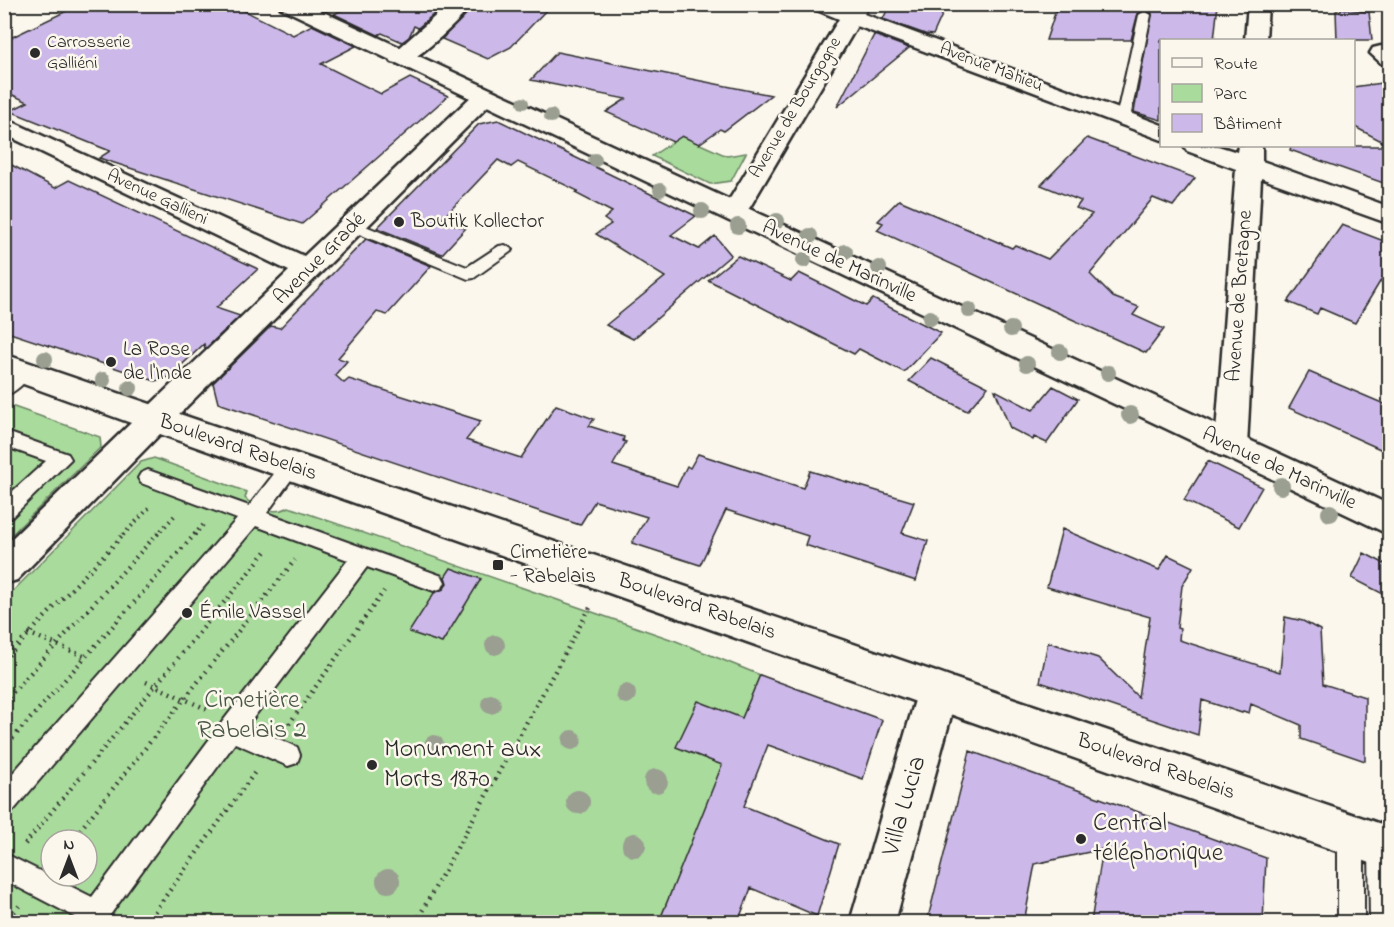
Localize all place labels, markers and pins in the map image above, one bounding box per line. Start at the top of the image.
place label: Carrosserie Galliéni [47,30,131,77]
marker: Carrosserie Galliéni [28,46,42,60]
place label: Boutik Kollector [410,207,545,237]
marker: Boutik Kollector [392,215,406,229]
place label: La Rose de l'Inde [123,335,192,389]
marker: La Rose de l'Inde [104,355,118,369]
place label: Cimetière - Rabelais [510,538,596,592]
marker: Cimetière - Rabelais [491,558,505,572]
place label: Émile Vassel [199,598,306,628]
marker: Émile Vassel [180,606,194,620]
place label: Monument aux Morts 1870 [384,731,541,799]
marker: Monument aux Morts 1870 [365,758,379,772]
place label: Central téléphonique [1093,805,1224,873]
marker: Central téléphonique [1074,832,1088,846]

